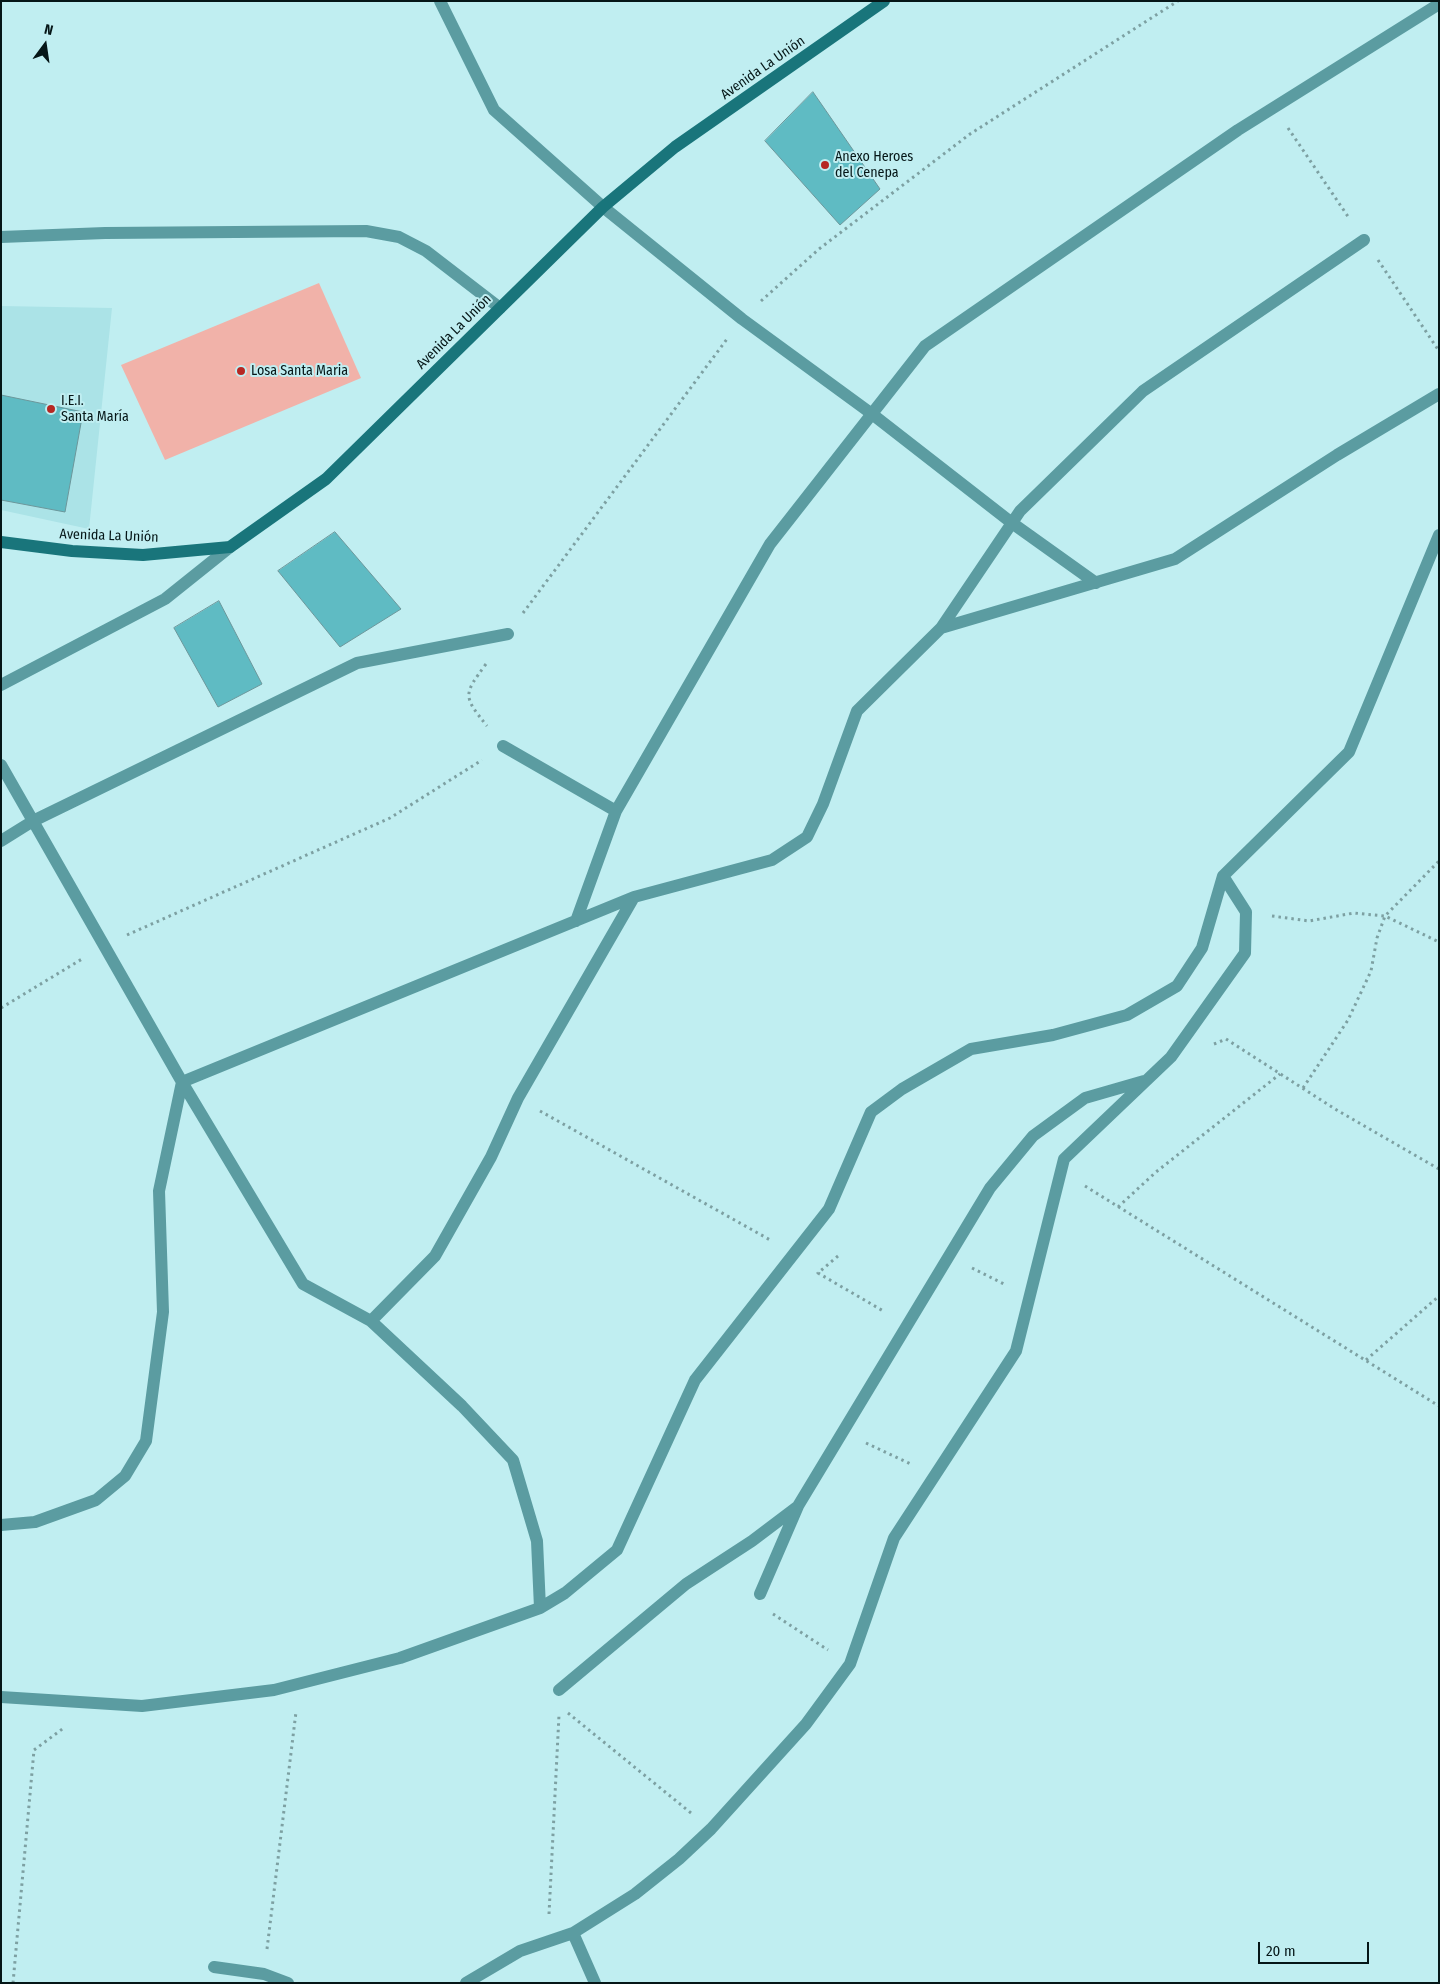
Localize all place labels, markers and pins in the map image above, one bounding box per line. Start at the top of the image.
place label: Anexo Heroes del Cenepa [835,149,913,182]
marker: Anexo Heroes del Cenepa [819,159,831,171]
place label: Losa Santa Maria [251,363,348,379]
marker: Losa Santa Maria [235,365,247,377]
place label: I.E.I. Santa María [61,393,129,426]
marker: I.E.I. Santa María [45,403,57,415]

